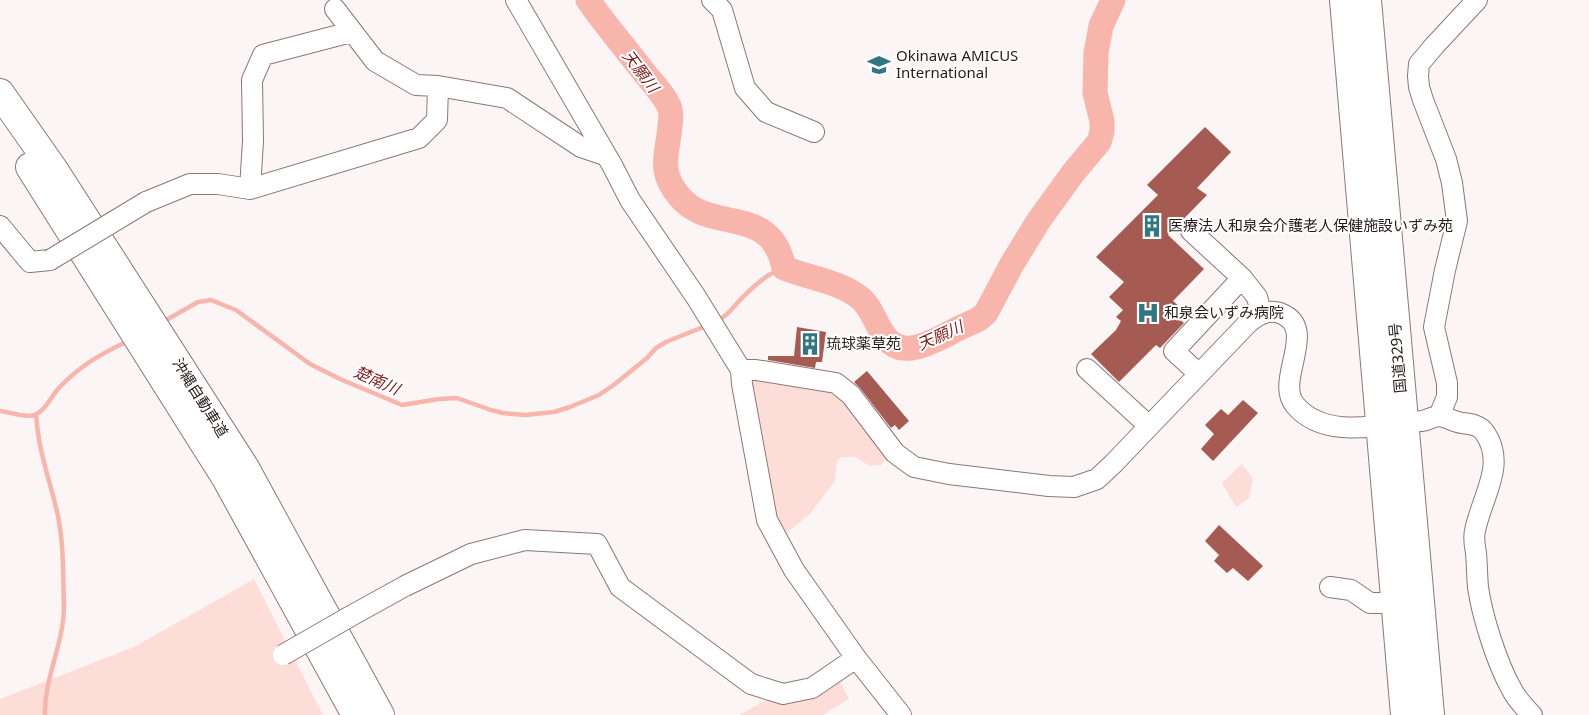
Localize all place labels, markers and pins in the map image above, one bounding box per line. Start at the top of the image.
place label: Okinawa AMICUS International [896,45,1018,82]
school or university icon: Okinawa AMICUS International [866,52,892,78]
building icon: 医療法人和泉会介護老人保健施設いずみ苑 [1139,213,1165,239]
place label: 医療法人和泉会介護老人保健施設いずみ苑 [1168,215,1453,235]
hospital icon: 和泉会いずみ病院 [1135,300,1161,326]
place label: 和泉会いずみ病院 [1164,302,1284,322]
building icon: 琉球薬草苑 [797,331,823,357]
place label: 琉球薬草苑 [826,333,901,353]

